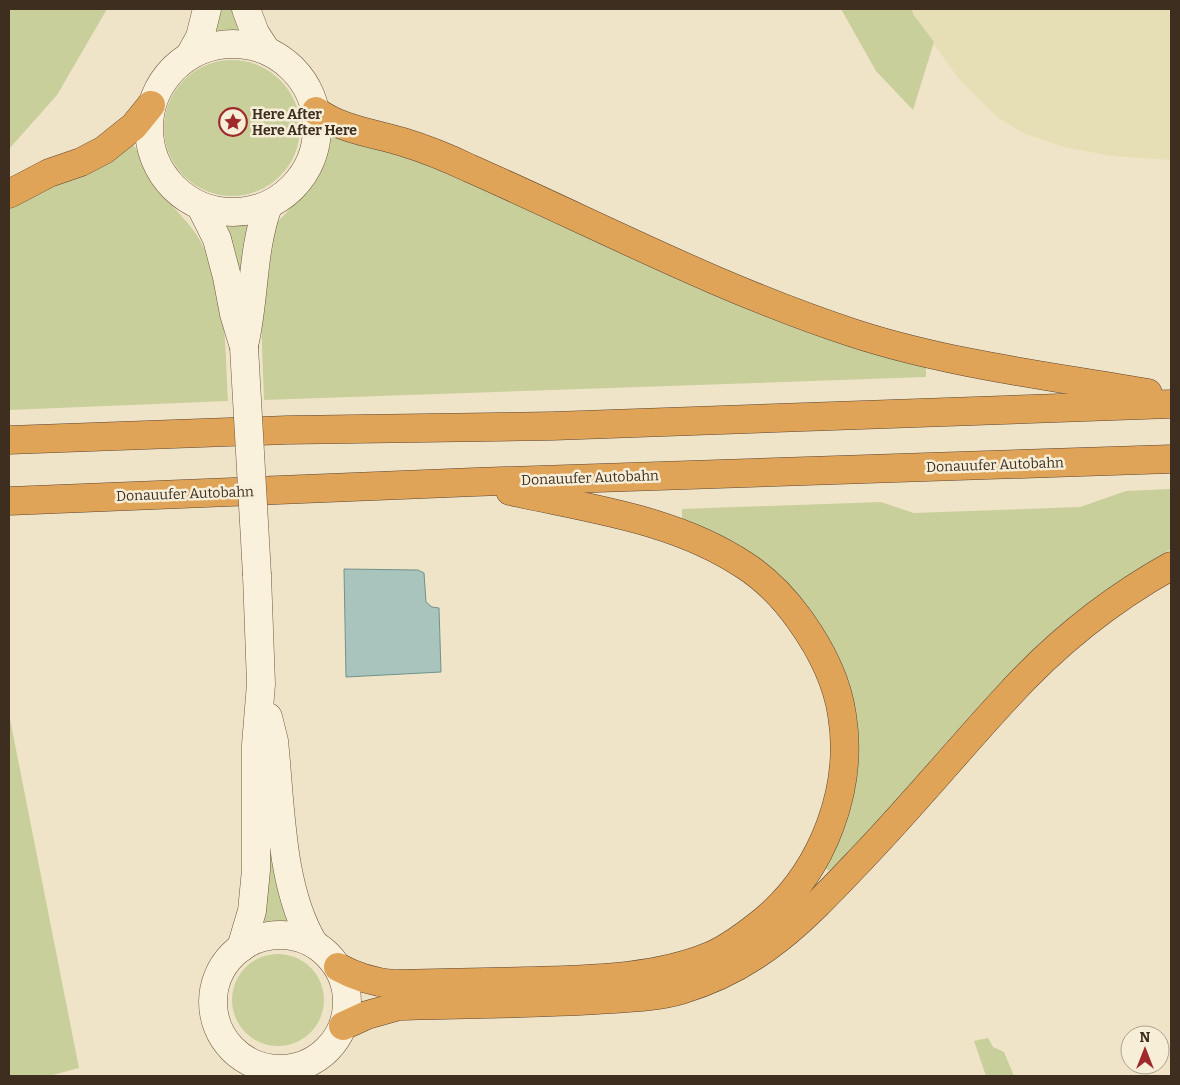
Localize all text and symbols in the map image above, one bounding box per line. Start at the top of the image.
place label: Here After Here After Here [252,106,357,139]
place icon: Here After Here After Here [218,107,248,137]
street label: Donauufer Autobahn [926,454,1064,476]
street label: Donauufer Autobahn [521,467,659,489]
street label: Donauufer Autobahn [116,483,254,505]
north arrow [1120,1025,1170,1075]
text: N [1140,1029,1151,1046]

